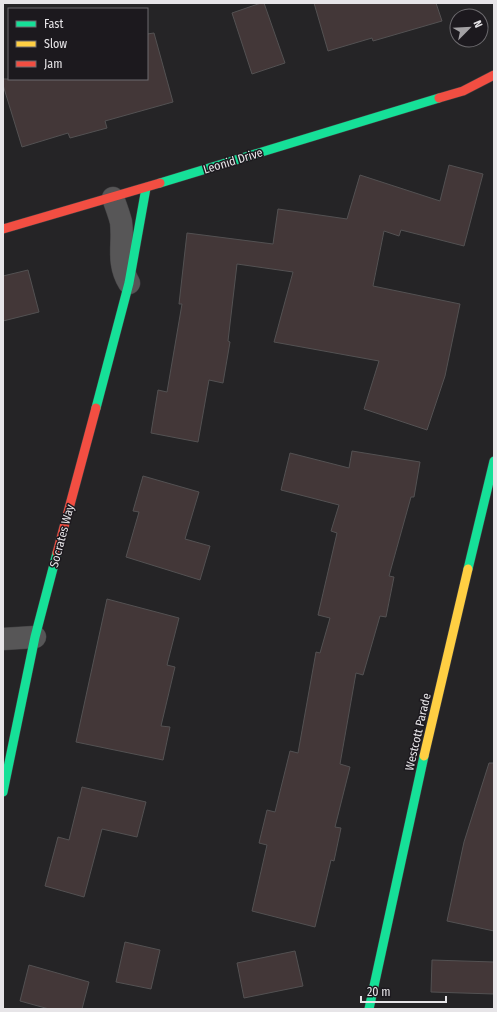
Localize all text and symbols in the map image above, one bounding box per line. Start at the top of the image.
legend [8,8,148,80]
north arrow [449,8,489,48]
text: Fast [44,17,63,31]
text: N [470,18,485,30]
text: Slow [44,37,67,51]
text: Jam [44,57,62,71]
street label: Leonid Drive [202,145,264,177]
street label: Socrates Way [47,502,77,569]
street label: Westcott Parade [402,692,434,772]
scale bar [361,978,446,1004]
text: 20 m [367,985,391,999]

